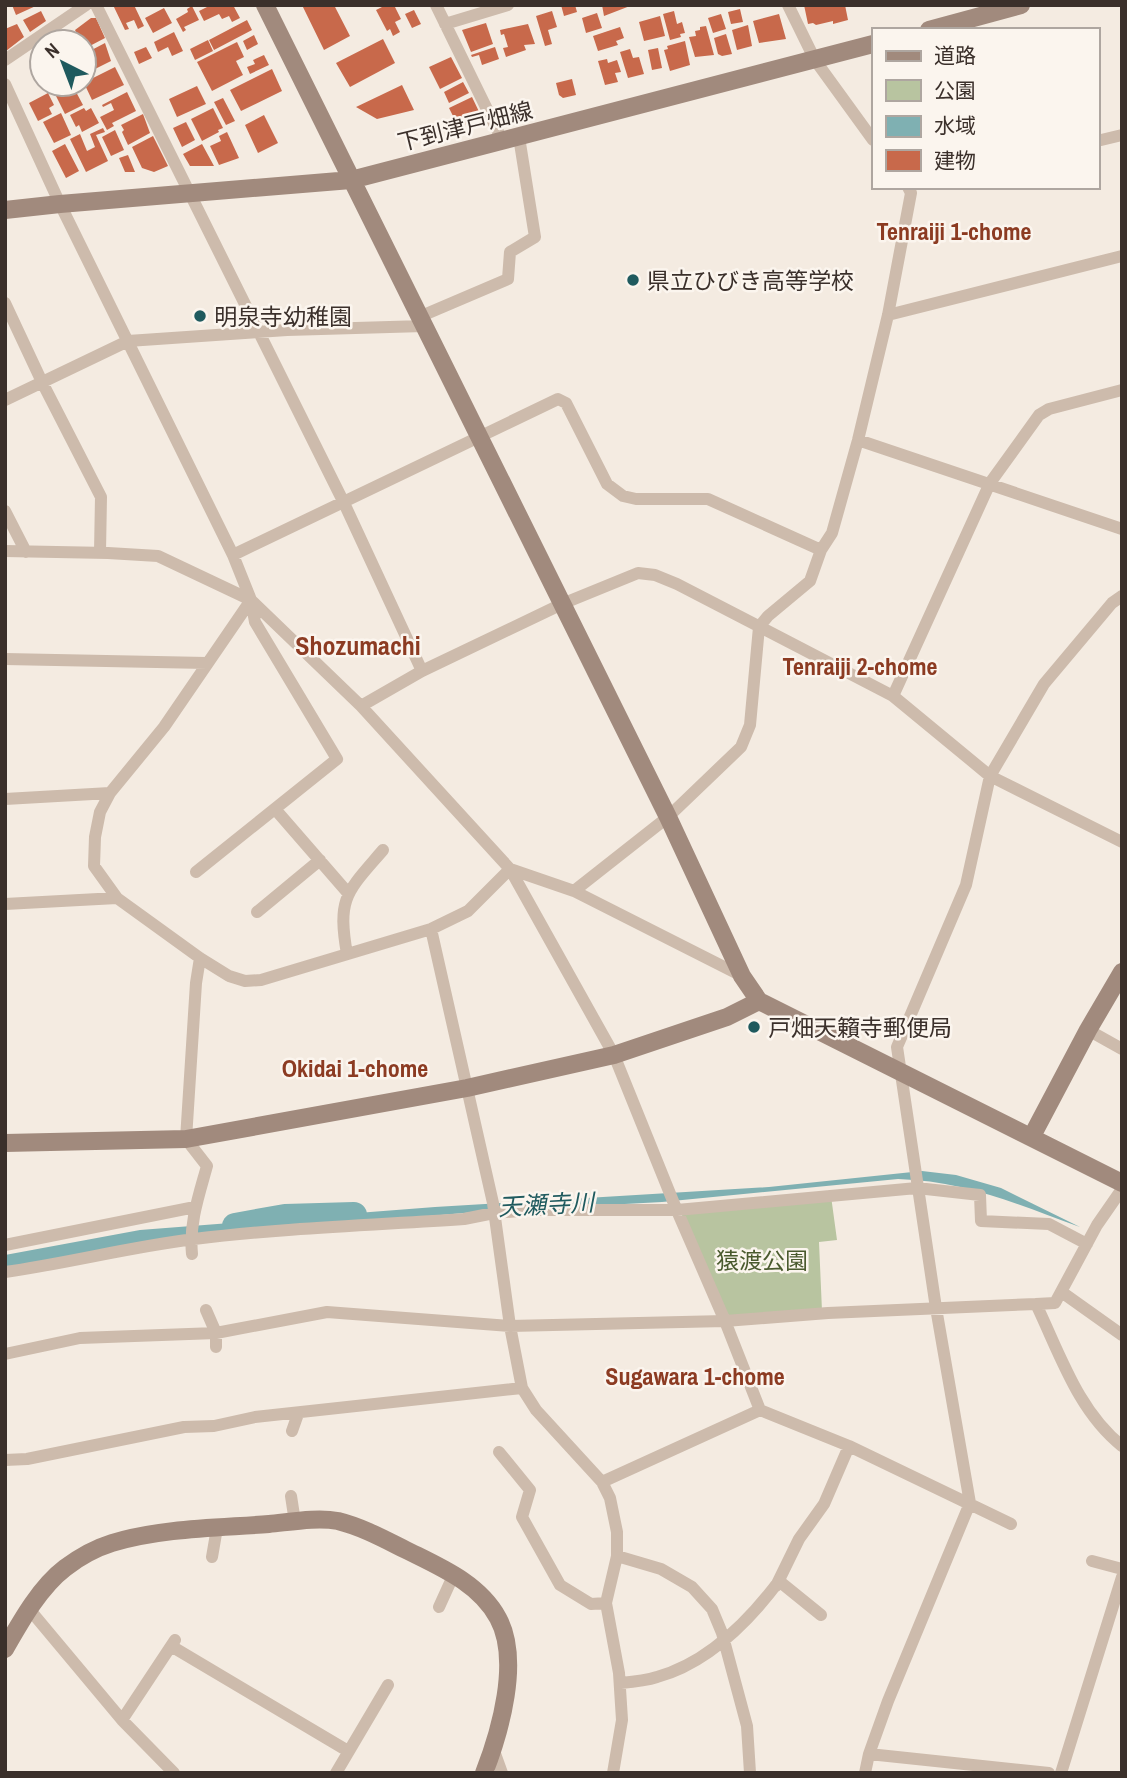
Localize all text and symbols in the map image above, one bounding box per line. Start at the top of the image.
north arrow [28,28,98,98]
legend [872,28,1099,189]
text: N [39,37,65,64]
text: 道路 [934,41,976,70]
text: 公園 [934,76,976,105]
street label: 下到津戸畑線 [394,94,536,158]
text: 水域 [934,111,976,140]
text: 建物 [934,146,976,175]
district label: Tenraiji 1-chome [877,215,1032,247]
place label: 県立ひびき高等学校 [647,265,854,296]
marker: 県立ひびき高等学校 [625,272,641,288]
place label: 明泉寺幼稚園 [214,301,352,332]
marker: 明泉寺幼稚園 [192,308,208,324]
district label: Shozumachi [295,628,421,663]
district label: Tenraiji 2-chome [783,650,938,682]
place label: 戸畑天籟寺郵便局 [768,1012,952,1043]
marker: 戸畑天籟寺郵便局 [746,1019,762,1035]
district label: Okidai 1-chome [282,1052,428,1084]
water label: 天瀬寺川 [497,1185,598,1222]
park label: 猿渡公園 [716,1245,808,1276]
district label: Sugawara 1-chome [605,1360,785,1392]

